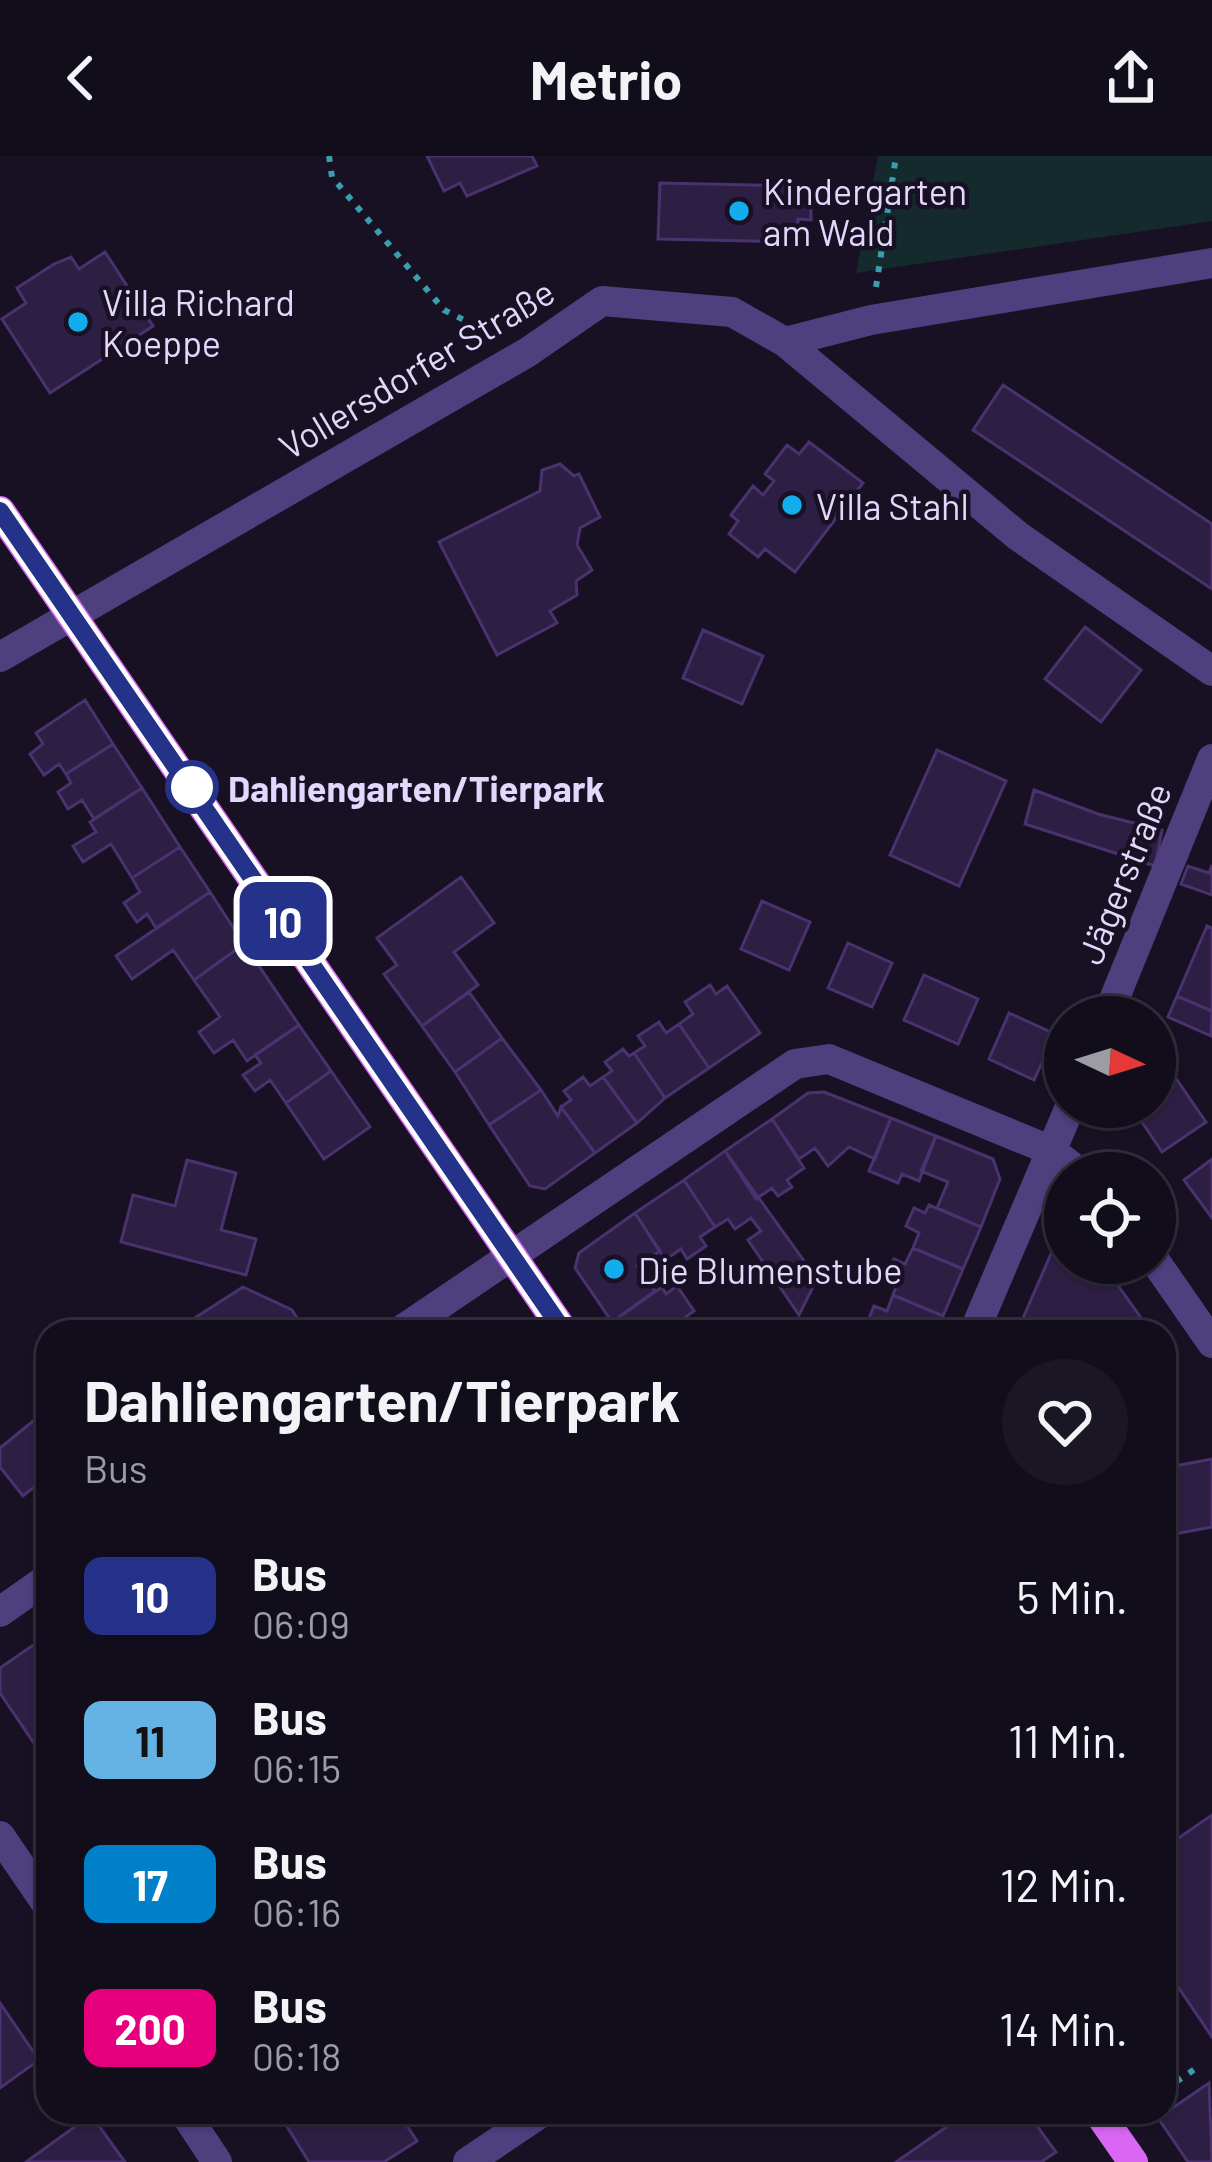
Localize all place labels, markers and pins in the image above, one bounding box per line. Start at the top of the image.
place label: Kindergarten am Wald [763,169,967,253]
marker: Kindergarten am Wald [726,198,752,224]
place label: Villa Richard Koeppe [102,280,295,364]
marker: Villa Richard Koeppe [65,309,91,335]
place label: Villa Stahl [816,484,969,527]
marker: Villa Stahl [779,492,805,518]
marker: Dahliengarten/Tierpark [167,762,217,812]
place label: Dahliengarten/Tierpark [228,766,605,809]
place label: Die Blumenstube [638,1248,902,1291]
marker: Die Blumenstube [601,1256,627,1282]

